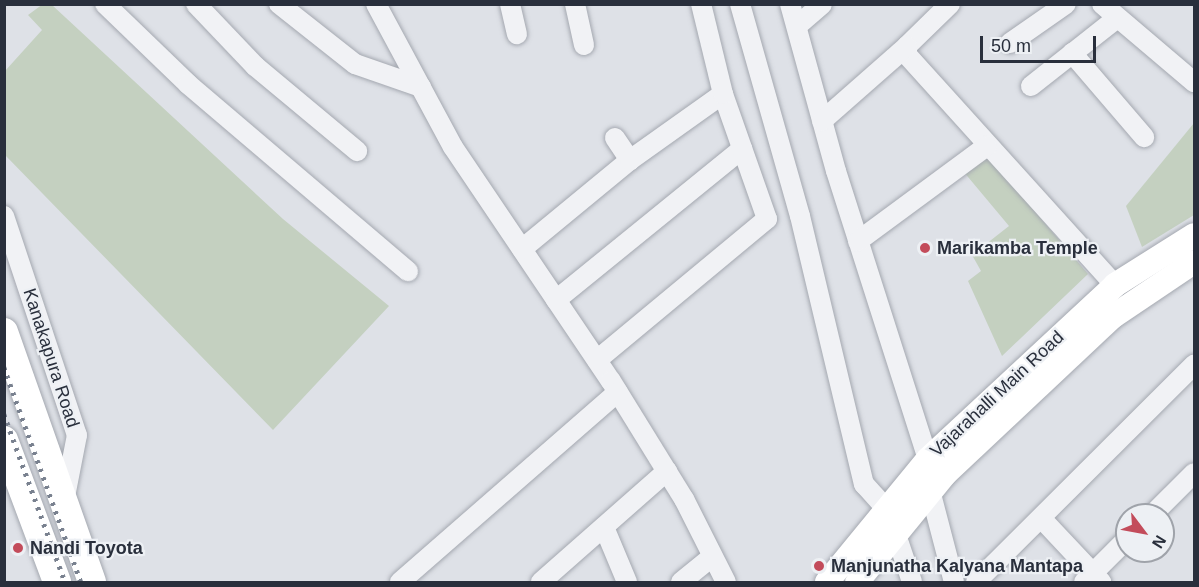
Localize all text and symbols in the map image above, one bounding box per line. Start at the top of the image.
scale bar [983,24,1098,62]
text: 50 m [991,36,1031,56]
place label: Marikamba Temple [937,237,1098,259]
marker: Marikamba Temple [918,241,932,255]
street label: Kanakapura Road [18,286,84,430]
street label: Vajarahalli Main Road [926,327,1068,461]
north arrow [1115,503,1175,563]
text: N [1149,532,1169,551]
place label: Nandi Toyota [30,537,143,559]
marker: Nandi Toyota [11,541,25,555]
place label: Manjunatha Kalyana Mantapa [831,555,1083,577]
marker: Manjunatha Kalyana Mantapa [812,559,826,573]

